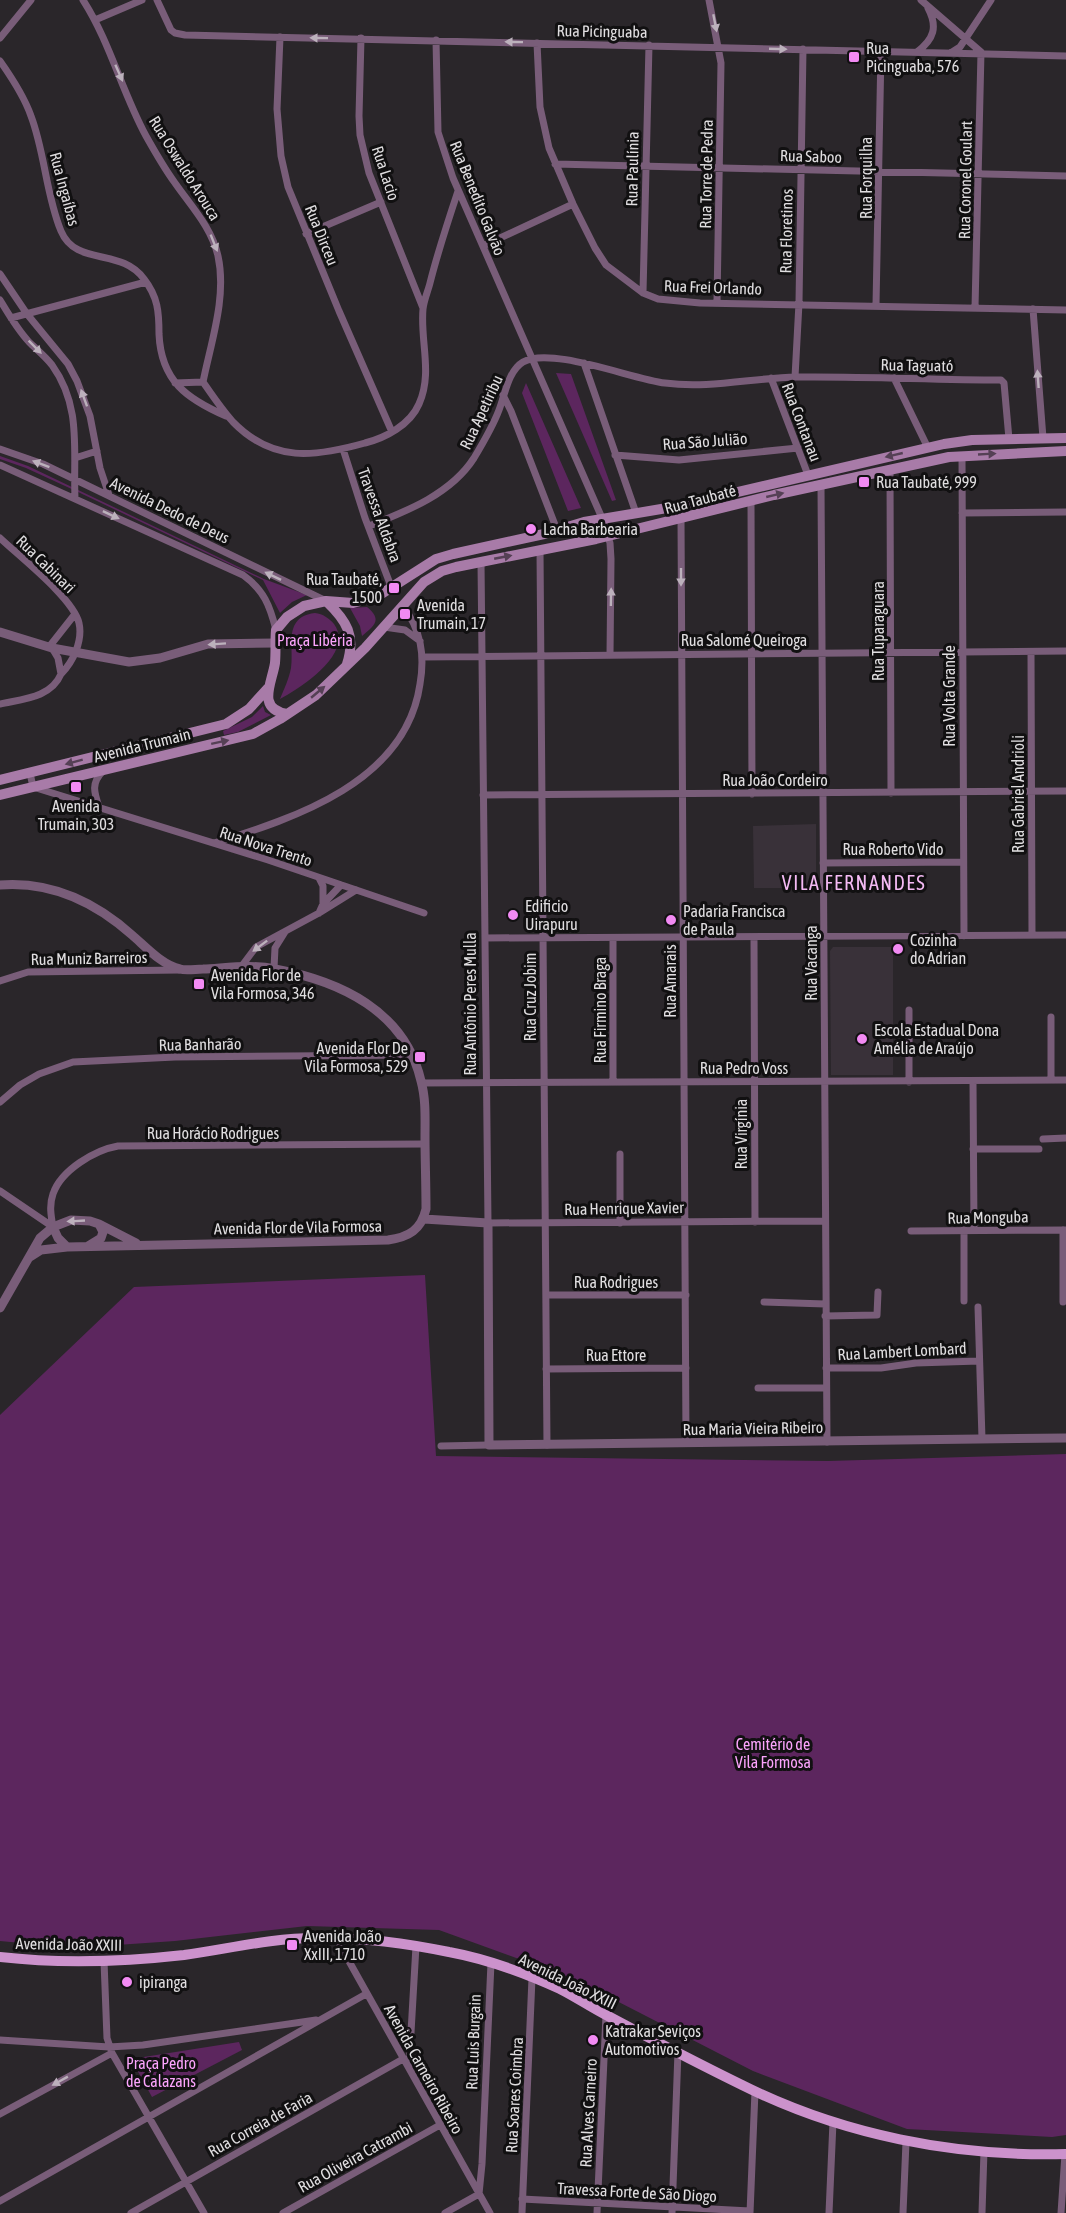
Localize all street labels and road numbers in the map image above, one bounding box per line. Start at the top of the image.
street label: Rua Picinguaba [556,21,648,42]
street label: Rua Oswaldo Arouca [146,112,224,224]
street label: Rua Torre de Pedra [696,119,716,229]
street label: Rua Coronel Goulart [955,120,975,239]
street label: Rua Paulínia [622,131,642,207]
street label: Rua Forquilha [857,137,876,219]
street label: Rua Benedito Galvão [447,138,509,258]
street label: Rua Lacio [369,144,403,202]
street label: Rua Saboo [780,146,842,166]
street label: Rua Ingaíbas [46,150,84,228]
street label: Rua Floretinos [776,188,796,273]
street label: Rua Dirceu [302,202,342,268]
street label: Rua Frei Orlando [664,276,762,298]
street label: Rua Taguató [880,355,954,376]
street label: Rua Apetiribu [456,372,507,453]
street label: Rua Contanau [779,380,825,464]
street label: Rua São Julião [662,429,748,453]
street label: Travessa Aldabra [355,465,405,565]
street label: Avenida Dedo de Deus [108,473,233,547]
street label: Rua Taubaté [662,481,738,517]
street label: Rua Cabinari [13,532,79,596]
street label: Rua Tuparaguara [869,581,888,681]
street label: Rua Salomé Queiroga [681,631,807,650]
street label: Rua Volta Grande [940,645,958,747]
street label: Avenida Trumain [92,724,192,766]
street label: Rua Gabriel Andrioli [1009,735,1027,853]
street label: Rua João Cordeiro [722,771,828,789]
street label: Rua Nova Trento [218,823,314,869]
street label: Rua Roberto Vido [842,840,944,858]
street label: Rua Vacanga [802,925,821,1001]
street label: Rua Antônio Peres Mulla [461,932,479,1076]
street label: Rua Amarais [661,944,679,1018]
street label: Rua Muniz Barreiros [31,948,148,968]
street label: Rua Cruz Jobim [521,953,539,1041]
street label: Rua Firmino Braga [591,957,610,1063]
street label: Rua Banharão [158,1034,242,1054]
street label: Rua Pedro Voss [700,1059,789,1077]
street label: Rua Virgínia [732,1099,751,1169]
street label: Rua Horácio Rodrigues [147,1124,280,1143]
street label: Rua Henrique Xavier [564,1198,684,1219]
street label: Rua Monguba [947,1207,1029,1228]
street label: Avenida Flor de Vila Formosa [214,1217,382,1237]
street label: Rua Rodrigues [574,1273,659,1292]
street label: Rua Lambert Lombard [837,1339,967,1363]
street label: Rua Ettore [586,1346,646,1364]
street label: Rua Maria Vieira Ribeiro [683,1418,823,1438]
street label: Avenida João XXIII [16,1934,122,1954]
street label: Avenida João XXIII [516,1950,620,2012]
street label: Rua Luis Burgain [462,1994,485,2090]
street label: Avenida Carneiro Ribeiro [381,2001,467,2137]
street label: Rua Soares Coimbra [502,2036,526,2154]
street label: Rua Alves Carneiro [576,2058,600,2168]
street label: Rua Correia de Faria [205,2088,315,2160]
street label: Rua Oliveira Catrambi [295,2118,415,2196]
street label: Travessa Forte de São Diogo [557,2179,717,2206]

